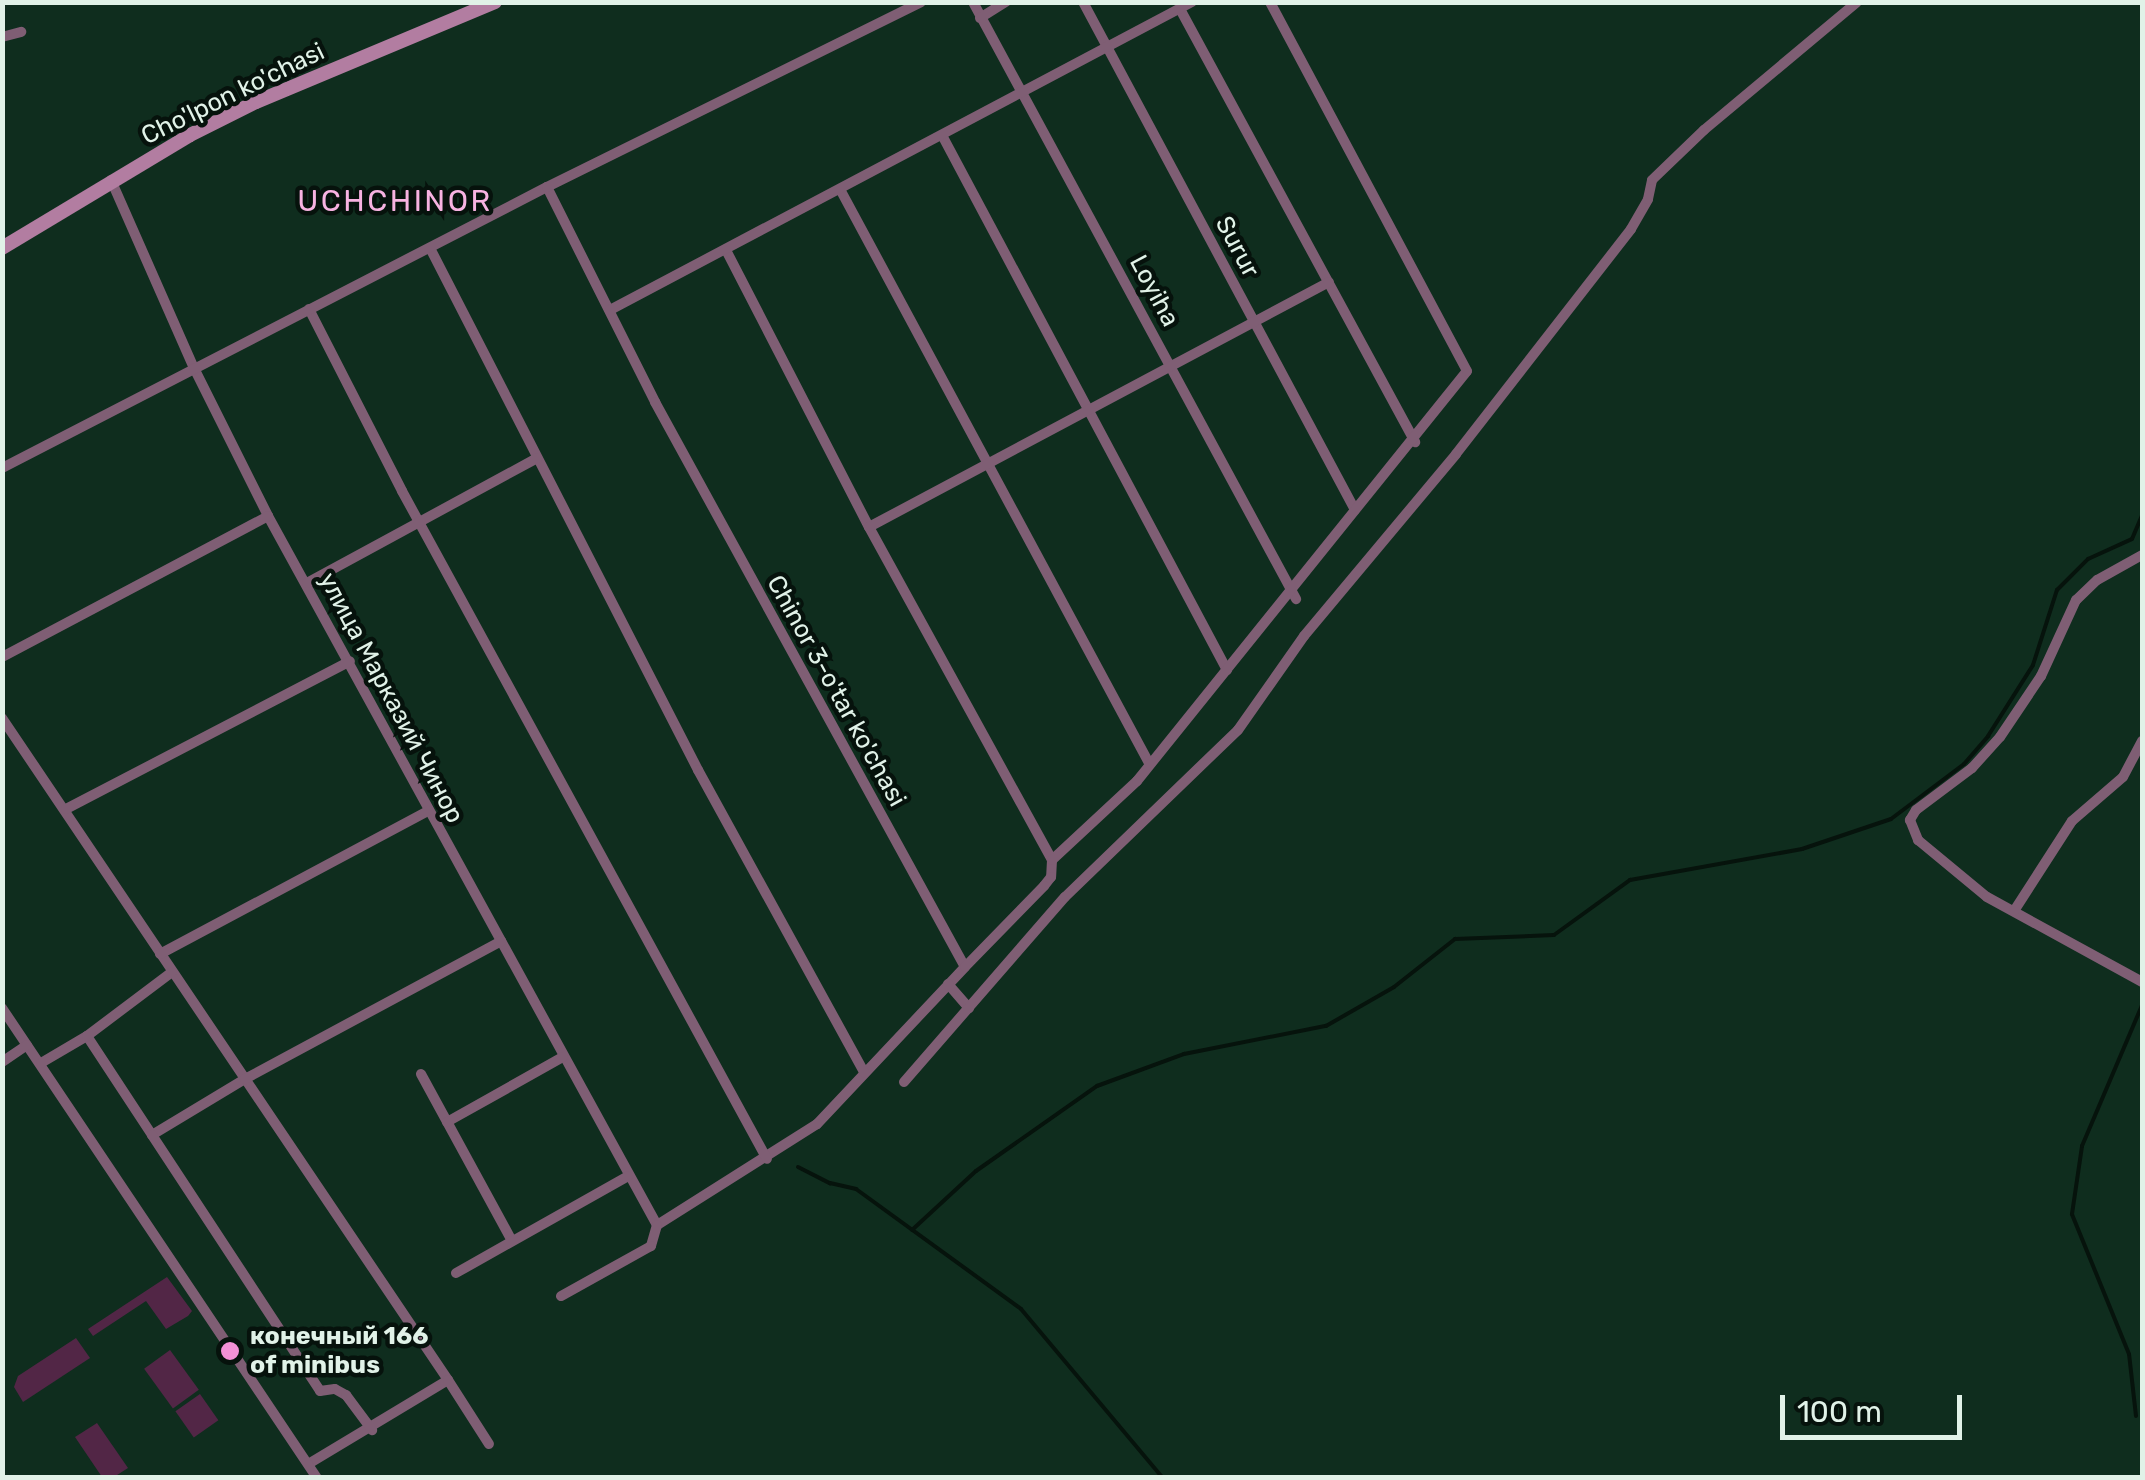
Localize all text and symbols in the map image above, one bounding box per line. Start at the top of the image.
street label: Cho'lpon ko'chasi [137,37,329,151]
district label: UCHCHINOR [297,183,493,219]
street label: Surur [1209,211,1265,283]
street label: Loyiha [1123,250,1185,332]
street label: улица Марказий Чинор [312,568,470,828]
street label: Chinor 3-o'tar ko'chasi [760,570,912,812]
place label: конечный 166 of minibus [250,1322,429,1381]
marker: конечный 166 of minibus [219,1340,241,1362]
scale bar [1785,1375,1968,1437]
text: 100 m [1797,1394,1882,1430]

